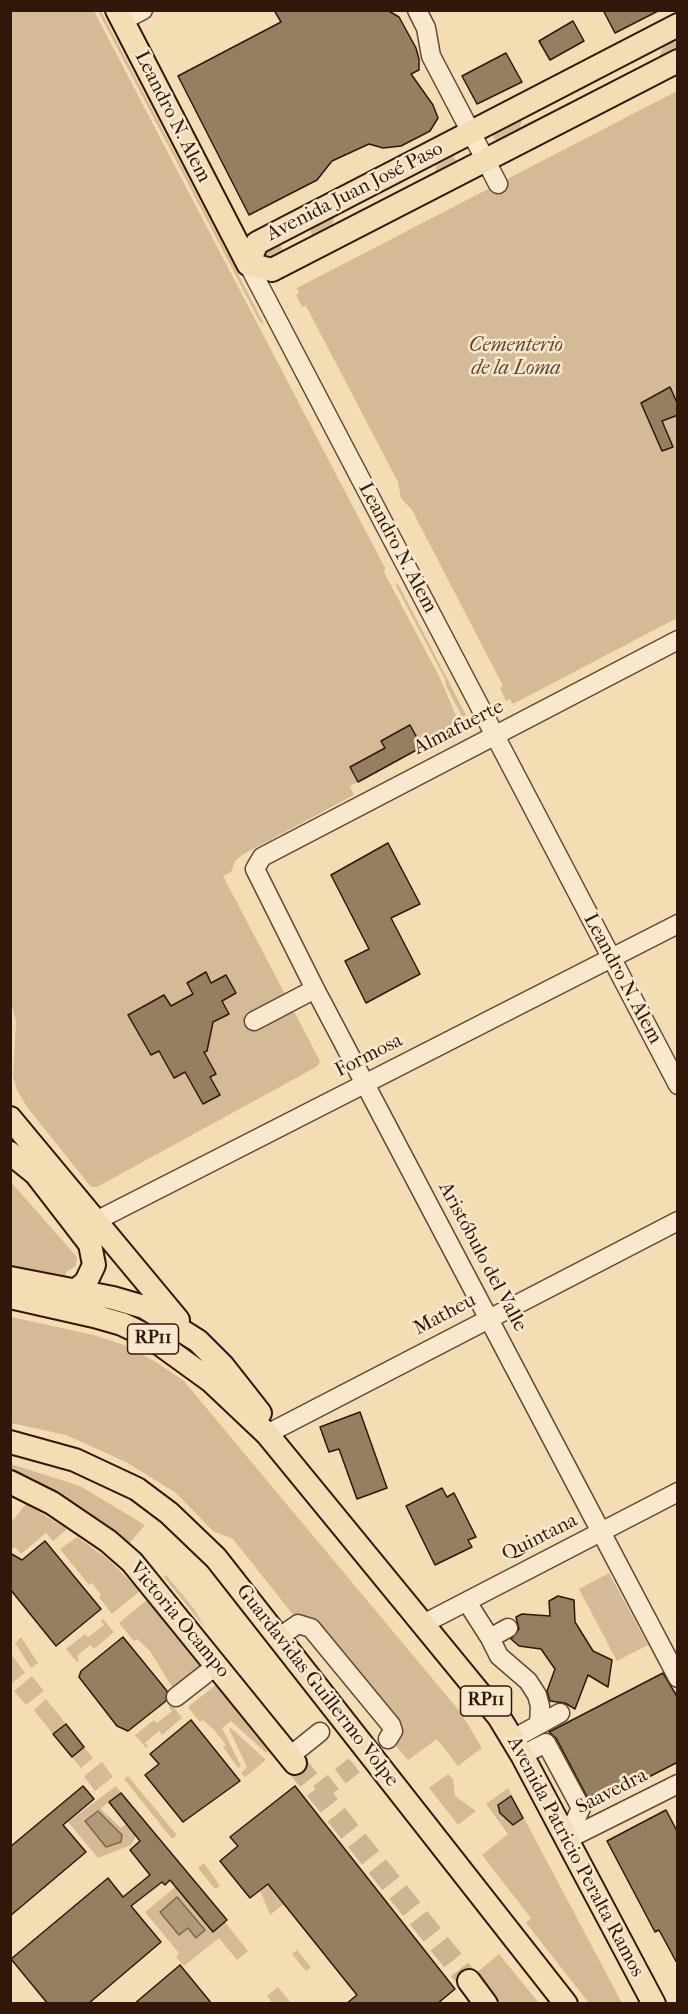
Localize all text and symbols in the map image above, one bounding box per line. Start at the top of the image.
street label: Leandro N. Alem [129,47,215,187]
street label: Avenida Juan José Paso [263,137,447,247]
park label: Cementerio de la Loma [469,334,563,381]
street label: Leandro N. Alem [353,479,441,617]
street label: Almafuerte [410,695,508,761]
street label: Leandro N. Alem [578,910,666,1048]
street label: Formosa [331,1029,407,1083]
street label: Aristóbulo del Valle [432,1178,532,1336]
street label: Matheu [410,1289,480,1341]
road number: RP11 [128,1324,178,1354]
street label: Quintana [498,1509,582,1567]
street label: Victoria Ocampo [123,1557,235,1683]
street label: Guardavidas Guillermo Volpe [231,1580,403,1792]
road number: RP11 [460,1686,512,1716]
street label: Avenida Patricio Peralta Ramos [501,1733,649,1981]
street label: Saavedra [572,1764,652,1820]

